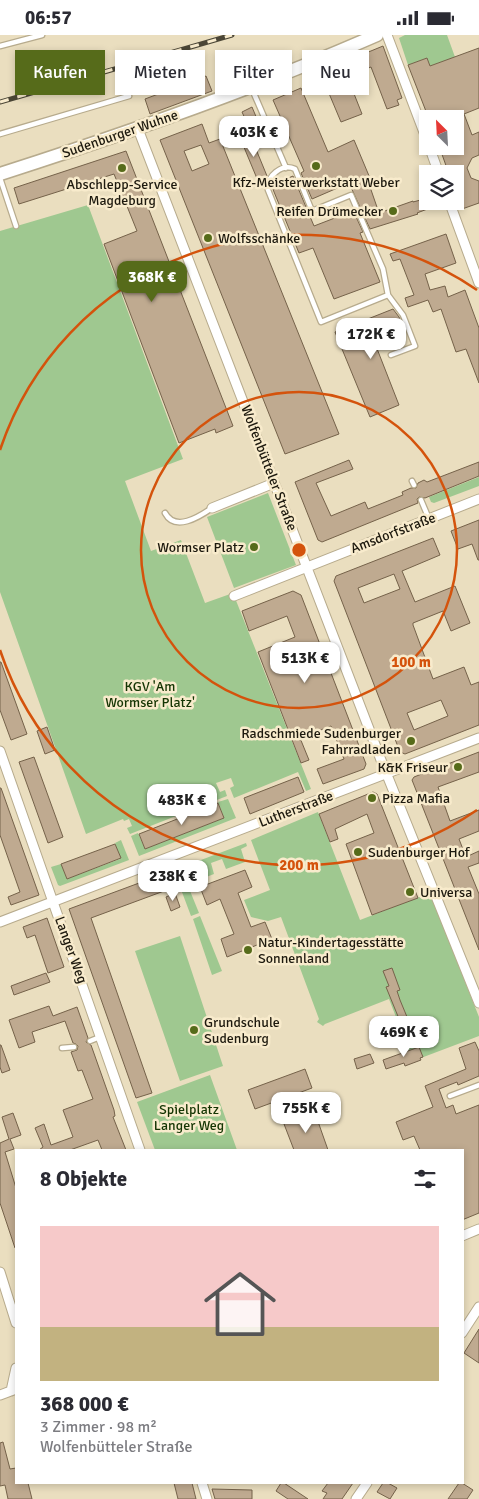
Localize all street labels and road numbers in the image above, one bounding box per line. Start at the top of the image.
street label: Sudenburger Wuhne [60,106,180,162]
street label: Wolfenbütteler Straße [237,403,301,533]
street label: Amsdorfstraße [348,509,438,557]
street label: Lutherstraße [256,787,336,831]
street label: Langer Weg [51,914,91,986]

